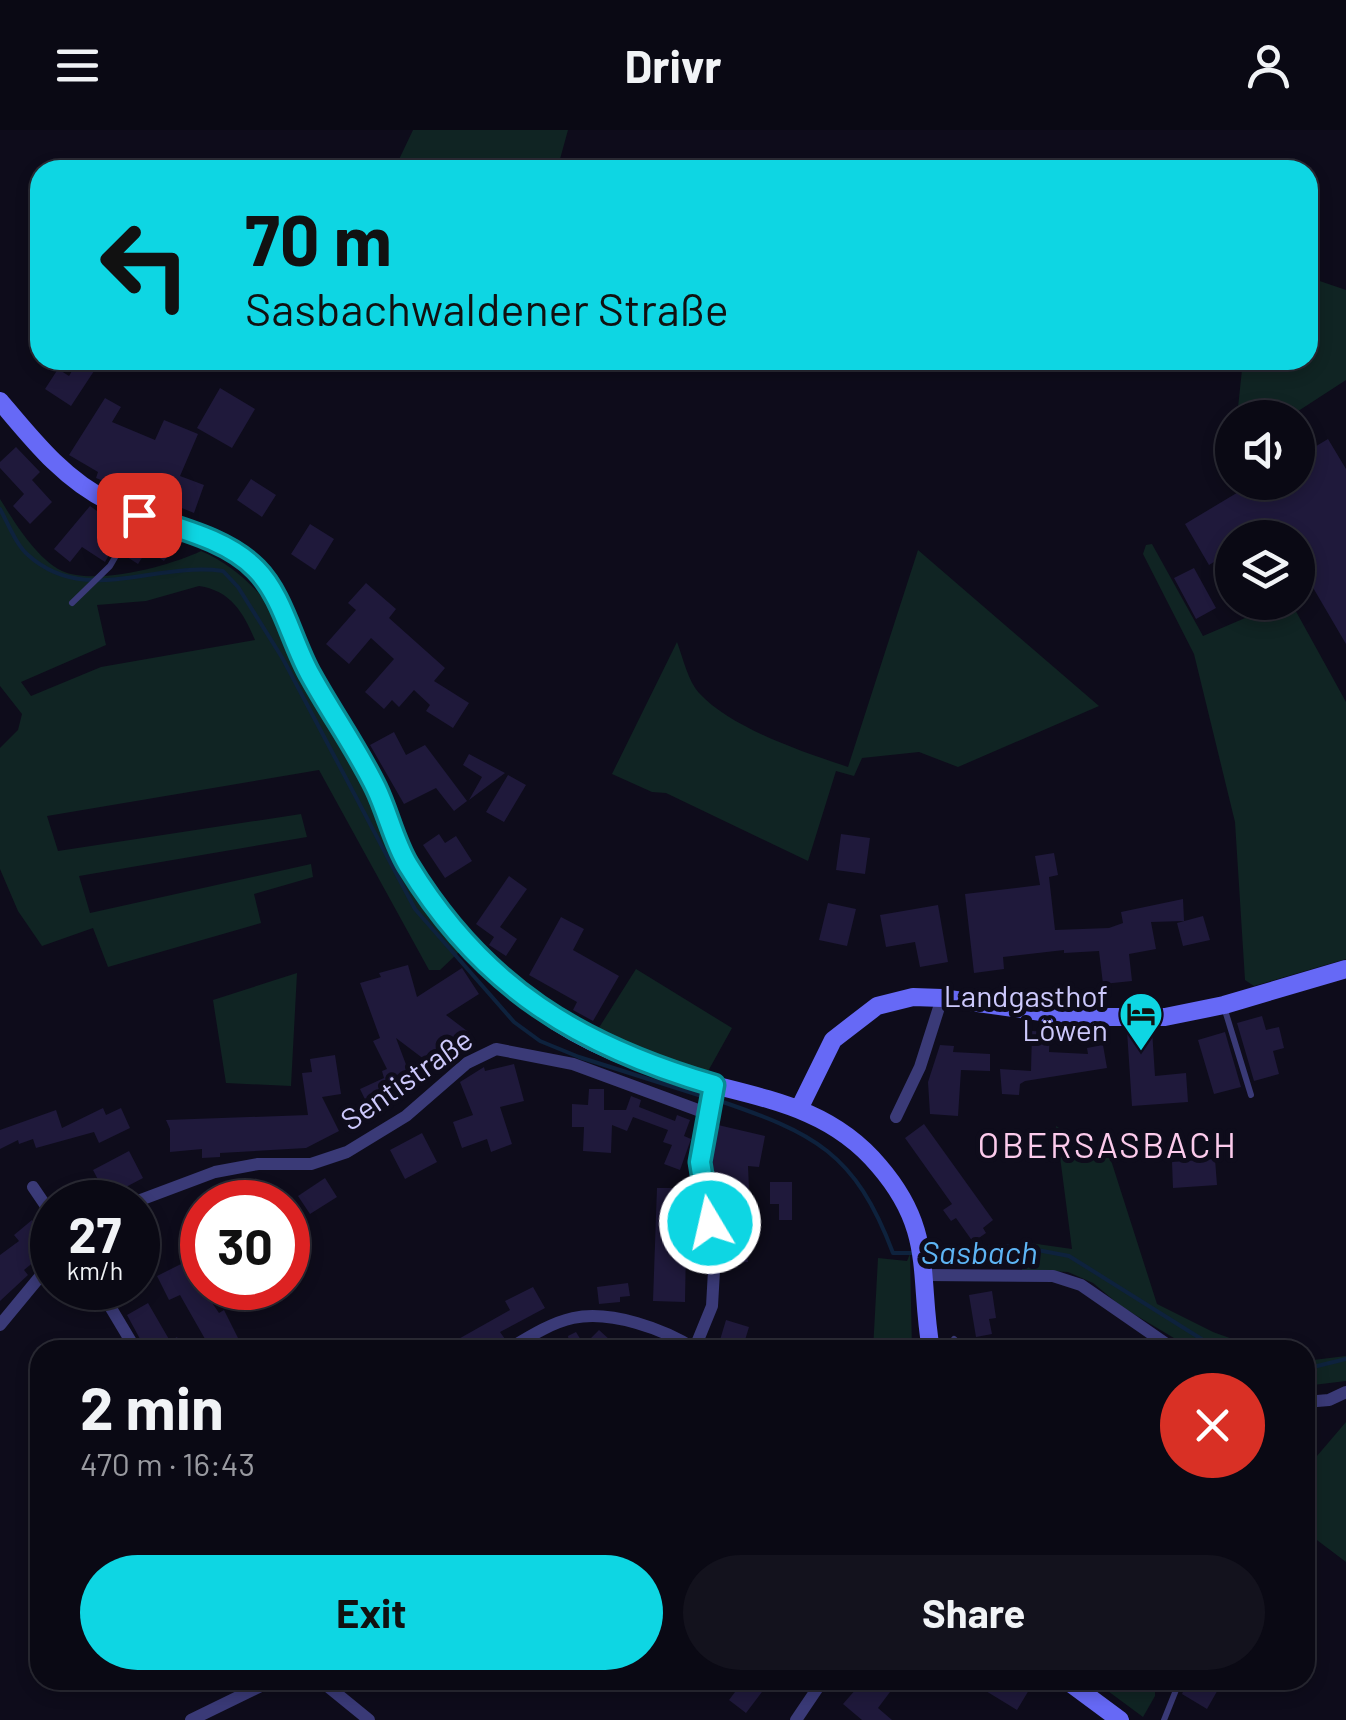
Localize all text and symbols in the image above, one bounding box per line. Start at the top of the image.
icon: menu [50,38,105,93]
text: Drivr [624,38,722,92]
icon: person [1241,38,1296,93]
text: 70 m [245,196,392,280]
icon: left [80,200,210,330]
text: Sasbachwaldener Straße [245,281,729,335]
map controls [1215,400,1315,620]
button: sound [1215,400,1315,500]
pin [97,473,182,558]
icon: arrive [112,488,167,543]
button: layers [1215,520,1315,620]
place label: Landgasthof Löwen [944,977,1108,1047]
hotel icon: Landgasthof Löwen [1118,991,1164,1052]
street label: Sentistraße [333,1020,479,1137]
district label: OBERSASBACH [978,1123,1238,1165]
position arrow [658,1171,762,1275]
speed limit sign: 30 [180,1180,310,1310]
text: 27 [69,1203,121,1263]
water label: Sasbach [921,1232,1037,1270]
text: km/h [67,1255,123,1285]
text: 2 min [80,1370,224,1442]
button: close [1160,1373,1265,1478]
text: 470 m · 16:43 [80,1444,255,1482]
button: Exit [80,1555,663,1670]
button: Share [683,1555,1265,1670]

